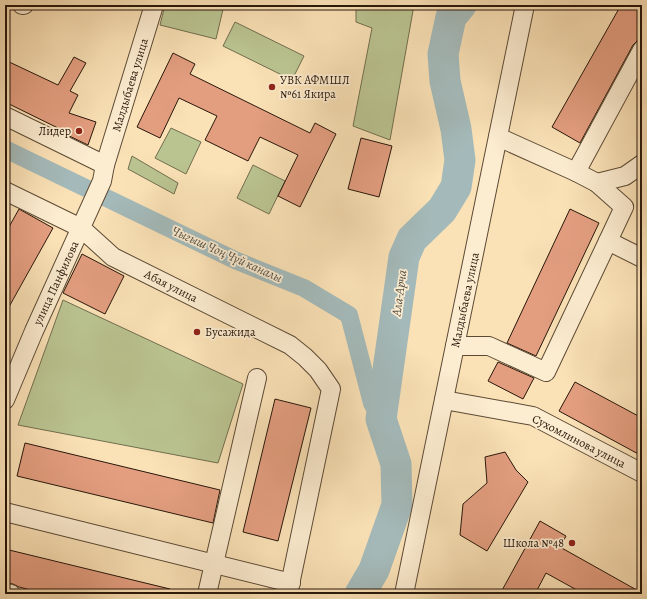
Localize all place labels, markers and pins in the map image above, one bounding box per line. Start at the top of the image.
place label: УВК АФМШЛ №61 Якира [280,72,350,102]
marker: УВК АФМШЛ №61 Якира [267,82,277,92]
place label: Лидер [39,123,71,139]
marker: Лидер [74,126,84,136]
place label: Бусажида [205,324,256,340]
marker: Бусажида [192,327,202,337]
place label: Школа №48 [503,535,564,551]
marker: Школа №48 [567,538,577,548]

